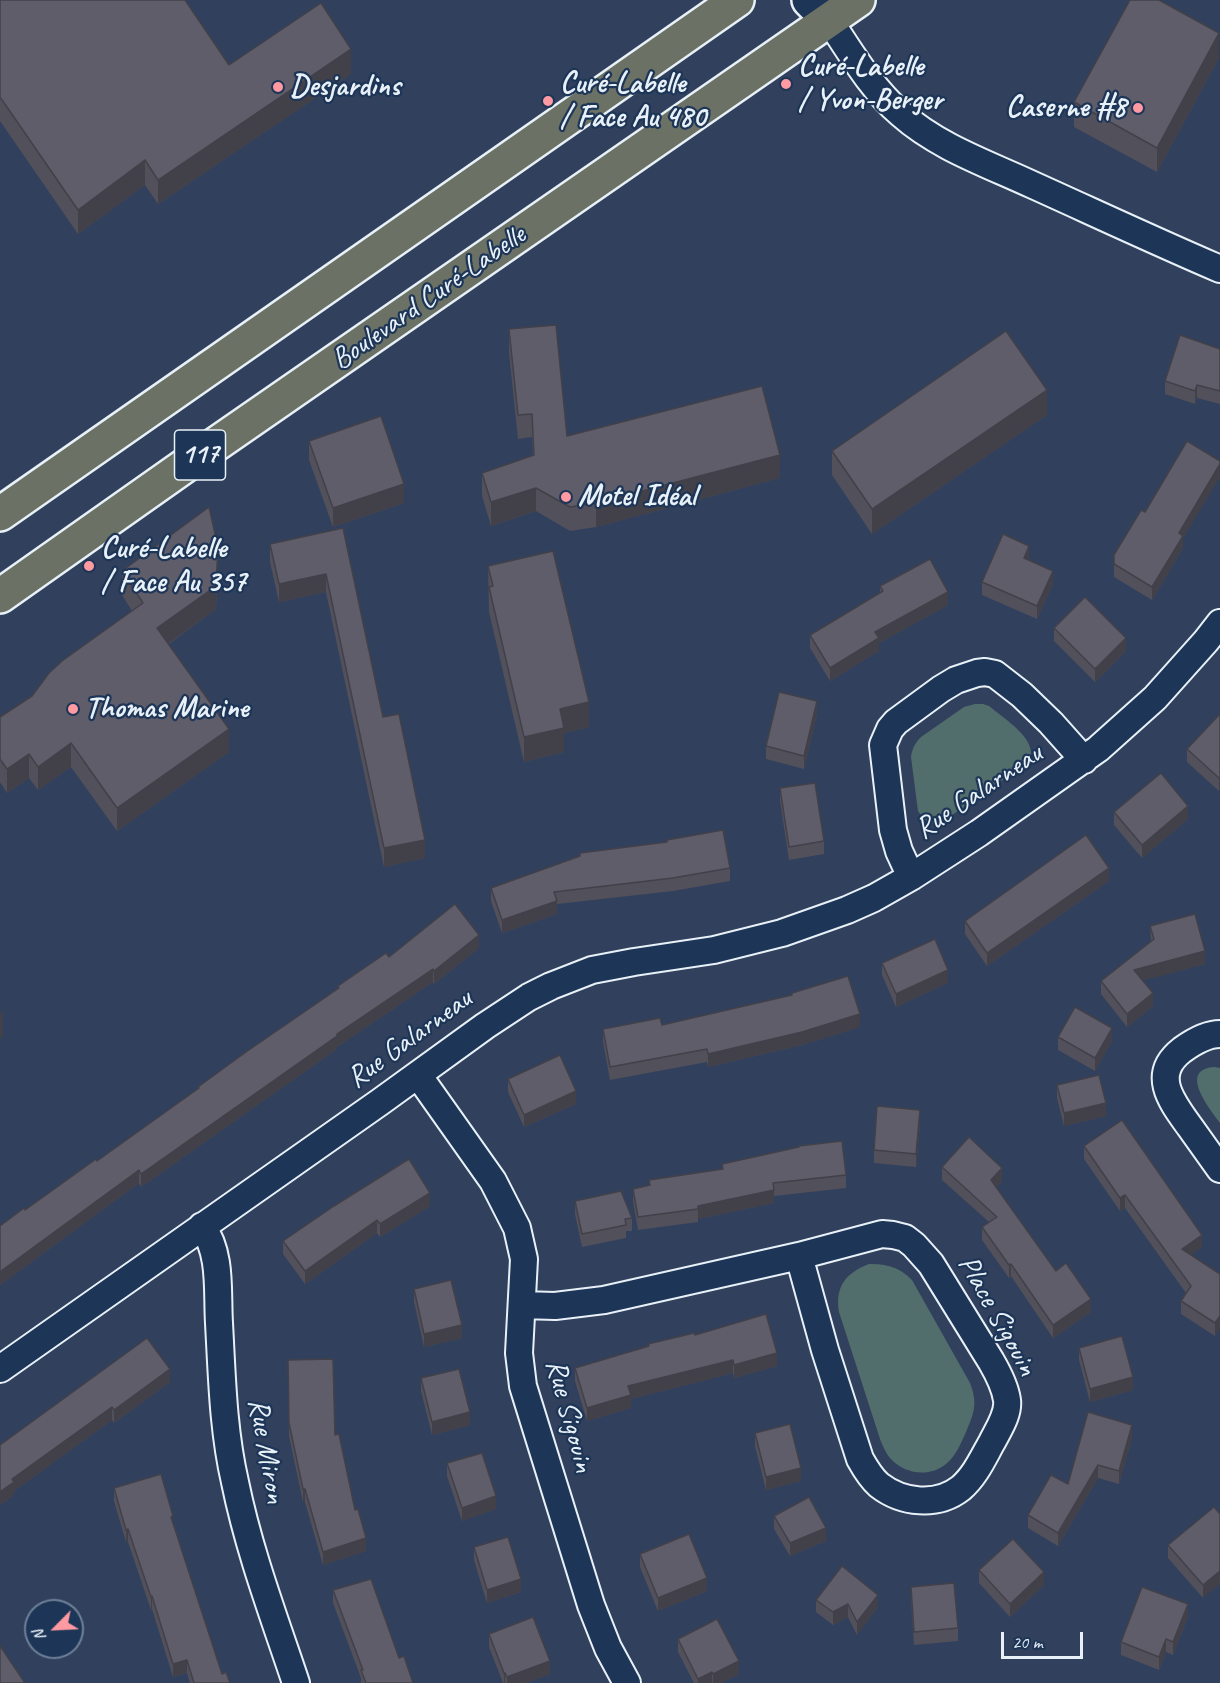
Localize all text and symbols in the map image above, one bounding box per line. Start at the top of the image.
place label: Curé-Labelle / Yvon-Berger [798,49,942,119]
place label: Curé-Labelle / Face Au 480 [560,66,706,136]
place label: Desjardins [290,69,400,105]
marker: Curé-Labelle / Yvon-Berger [779,77,793,91]
marker: Desjardins [271,80,285,94]
place label: Caserne #8 [1006,90,1126,126]
marker: Curé-Labelle / Face Au 480 [541,94,555,108]
marker: Caserne #8 [1131,101,1145,115]
street label: Boulevard Curé-Labelle [325,218,533,378]
road number: 117 [174,430,226,480]
place label: Motel Idéal [578,479,696,515]
marker: Motel Idéal [559,490,573,504]
place label: Curé-Labelle / Face Au 357 [101,531,246,602]
marker: Curé-Labelle / Face Au 357 [82,559,96,573]
place label: Thomas Marine [85,691,249,727]
marker: Thomas Marine [66,702,80,716]
street label: Rue Galarneau [908,736,1050,848]
street label: Rue Galarneau [340,981,480,1097]
street label: Place Sigouin [949,1249,1045,1383]
street label: Rue Sigouin [537,1356,601,1476]
street label: Rue Miron [239,1396,293,1506]
north arrow [24,1599,84,1659]
scale bar [1004,1620,1086,1658]
text: N [28,1627,51,1644]
text: 20 m [1012,1631,1043,1653]

